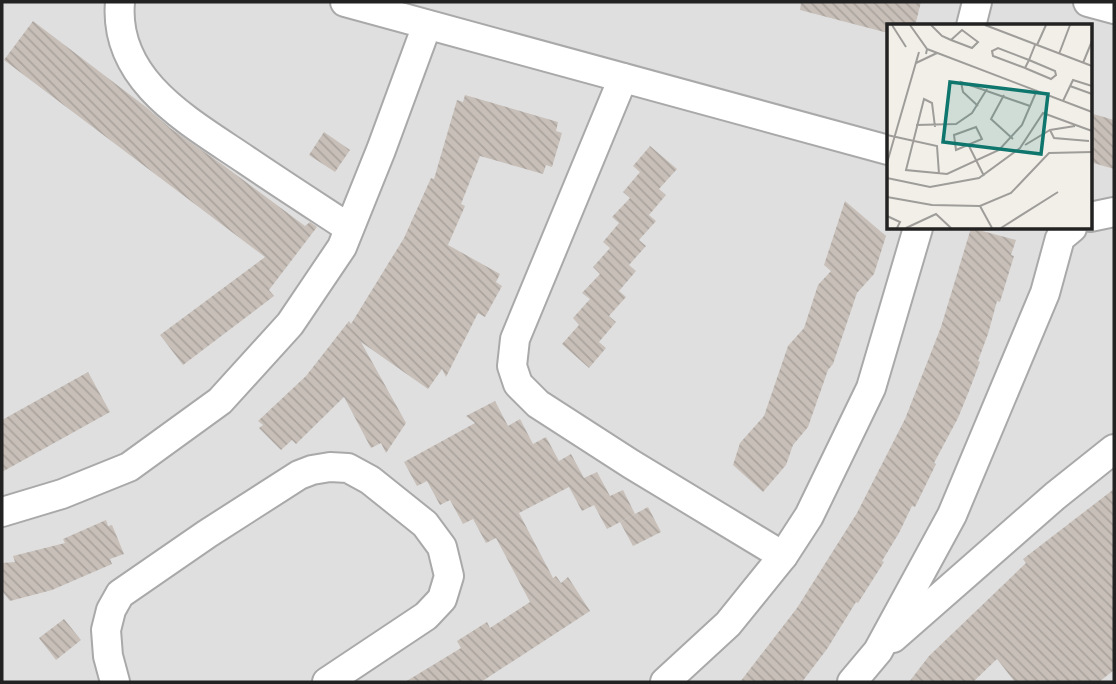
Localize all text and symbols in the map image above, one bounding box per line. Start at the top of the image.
inset map [887,24,1092,229]

